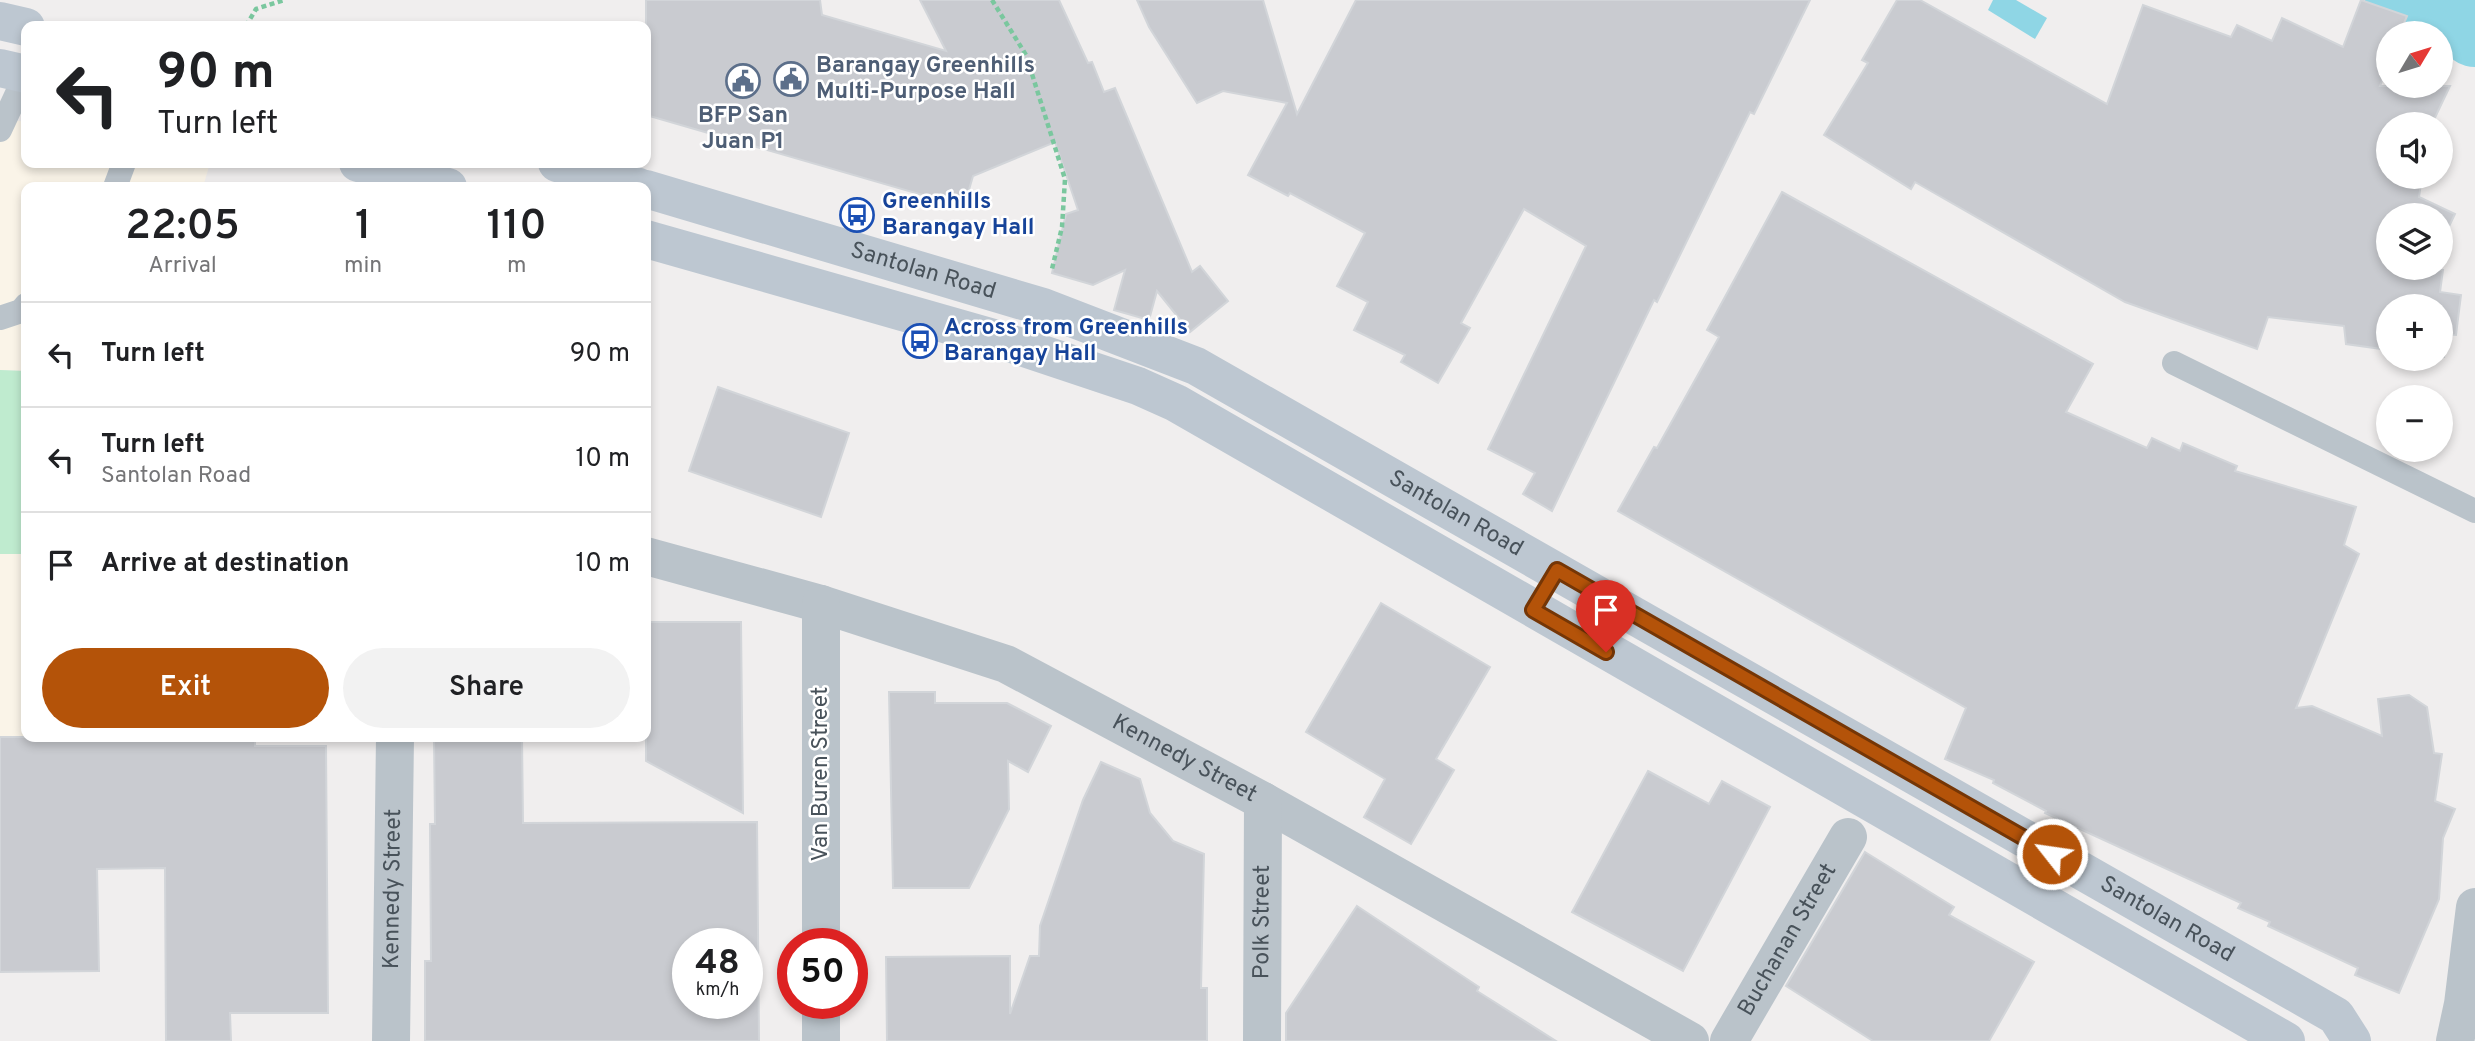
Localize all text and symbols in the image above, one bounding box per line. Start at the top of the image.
north arrow [2376,21,2454,98]
map controls [2376,21,2453,462]
text: 90 m [157,44,275,106]
icon: left [42,49,133,140]
place label: Barangay Greenhills Multi-Purpose Hall [816,52,1035,107]
public building icon: Barangay Greenhills Multi-Purpose Hall [772,60,810,98]
public building icon: BFP San Juan P1 [724,62,762,100]
place label: BFP San Juan P1 [698,102,788,157]
text: Turn left [157,105,278,145]
button: sound [2376,112,2453,189]
place label: Greenhills Barangay Hall [882,188,1035,243]
bus stop icon: Greenhills Barangay Hall [838,196,876,234]
text: 22:05 [125,201,240,254]
text: 1 [355,201,371,254]
text: 110 [487,201,547,254]
button: layers [2376,203,2453,280]
street label: Santolan Road [847,236,999,307]
text: Arrival [148,252,217,281]
text: min [344,252,382,281]
text: m [507,252,526,281]
button: + [2376,294,2453,371]
place label: Across from Greenhills Barangay Hall [944,314,1188,369]
bus stop icon: Across from Greenhills Barangay Hall [901,322,939,360]
icon: left [42,336,80,374]
text: Turn left [101,338,205,371]
text: 90 m [570,338,630,371]
button: − [2376,385,2453,462]
text: Turn left [101,429,205,462]
icon: left [42,441,80,479]
text: 10 m [575,443,630,476]
text: Santolan Road [101,462,251,491]
street label: Santolan Road [1383,464,1528,564]
icon: arrive [42,546,80,584]
text: Arrive at destination [101,548,349,581]
text: 10 m [575,548,630,581]
pin [1576,580,1636,652]
icon: arrive [1587,591,1625,629]
button: Exit [42,648,329,728]
button: Share [343,648,630,728]
street label: Van Buren Street [807,687,836,861]
street label: Kennedy Street [1107,709,1262,810]
street label: Kennedy Street [377,809,409,969]
position arrow [2015,817,2089,891]
street label: Buchanan Street [1732,858,1844,1022]
street label: Polk Street [1248,865,1277,979]
street label: Santolan Road [2095,870,2240,969]
speed limit sign: 50 [777,928,868,1019]
text: 48 [695,942,740,986]
text: km/h [696,979,739,1002]

